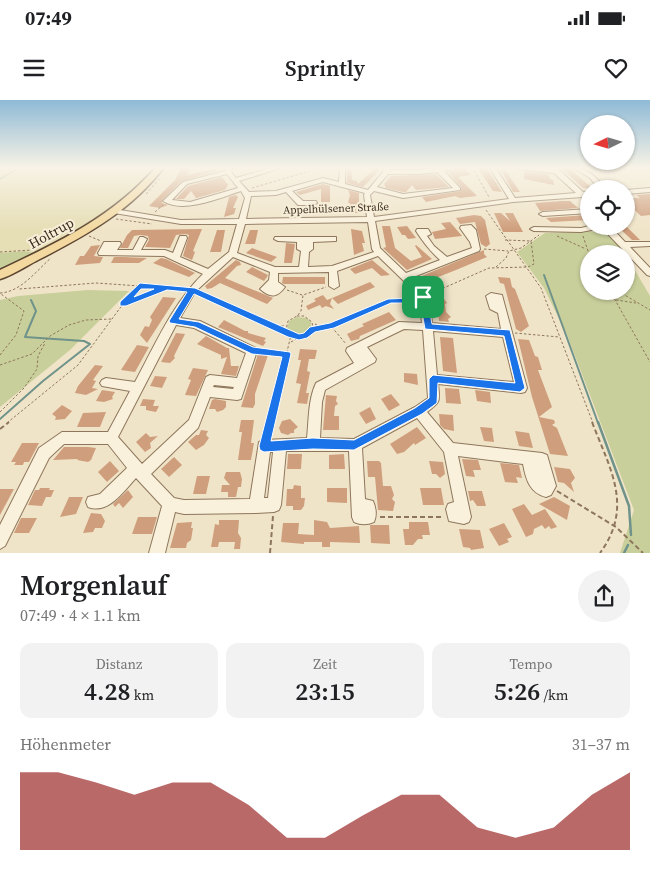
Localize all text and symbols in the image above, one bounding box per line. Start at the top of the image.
text: 07:49 [25,5,72,31]
text: Sprintly [285,53,365,83]
icon: menu [20,54,48,82]
icon: heart [602,54,630,82]
north arrow [580,115,635,170]
map controls [580,115,635,300]
button: locate [580,180,635,235]
street label: Appelhülsener Straße [283,199,390,218]
street label: Holtrup [25,212,77,254]
button: layers [580,245,635,300]
pin [402,276,444,318]
icon: arrive [409,283,437,311]
text: Morgenlauf [20,566,168,604]
button: share [578,570,630,622]
text: 07:49 · 4 × 1.1 km [20,604,141,626]
text: Distanz [96,654,142,674]
text: Zeit [313,654,337,674]
text: Tempo [510,654,552,674]
text: 4.28 [84,674,130,708]
text: 23:15 [295,674,355,708]
text: 5:26 [494,674,540,708]
text: km [130,685,154,705]
text: /km [540,685,568,705]
text: Höhenmeter [20,733,111,755]
text: 31–37 m [572,733,630,755]

